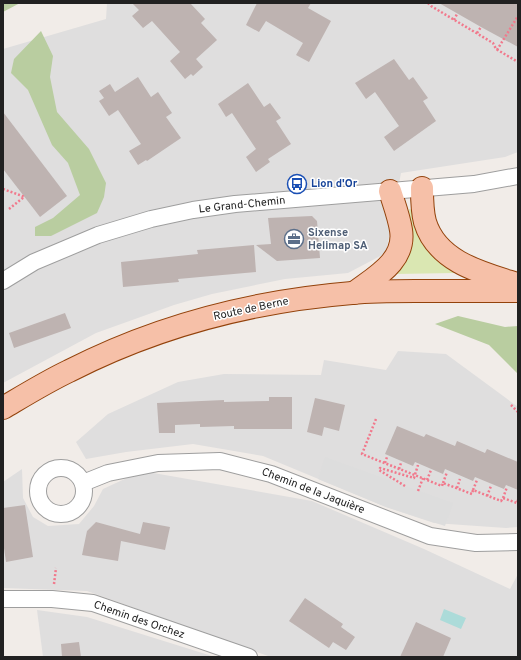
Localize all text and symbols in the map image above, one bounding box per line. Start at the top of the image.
bus stop icon: Lion d'Or [286,173,308,195]
place label: Lion d'Or [311,177,358,191]
street label: Le Grand-Chemin [198,193,286,217]
place label: Sixense Helimap SA [308,226,368,253]
office icon: Sixense Helimap SA [283,228,305,250]
street label: Route de Berne [212,294,290,324]
street label: Chemin de la Jaquière [259,465,367,517]
street label: Chemin des Orchez [92,598,186,642]

